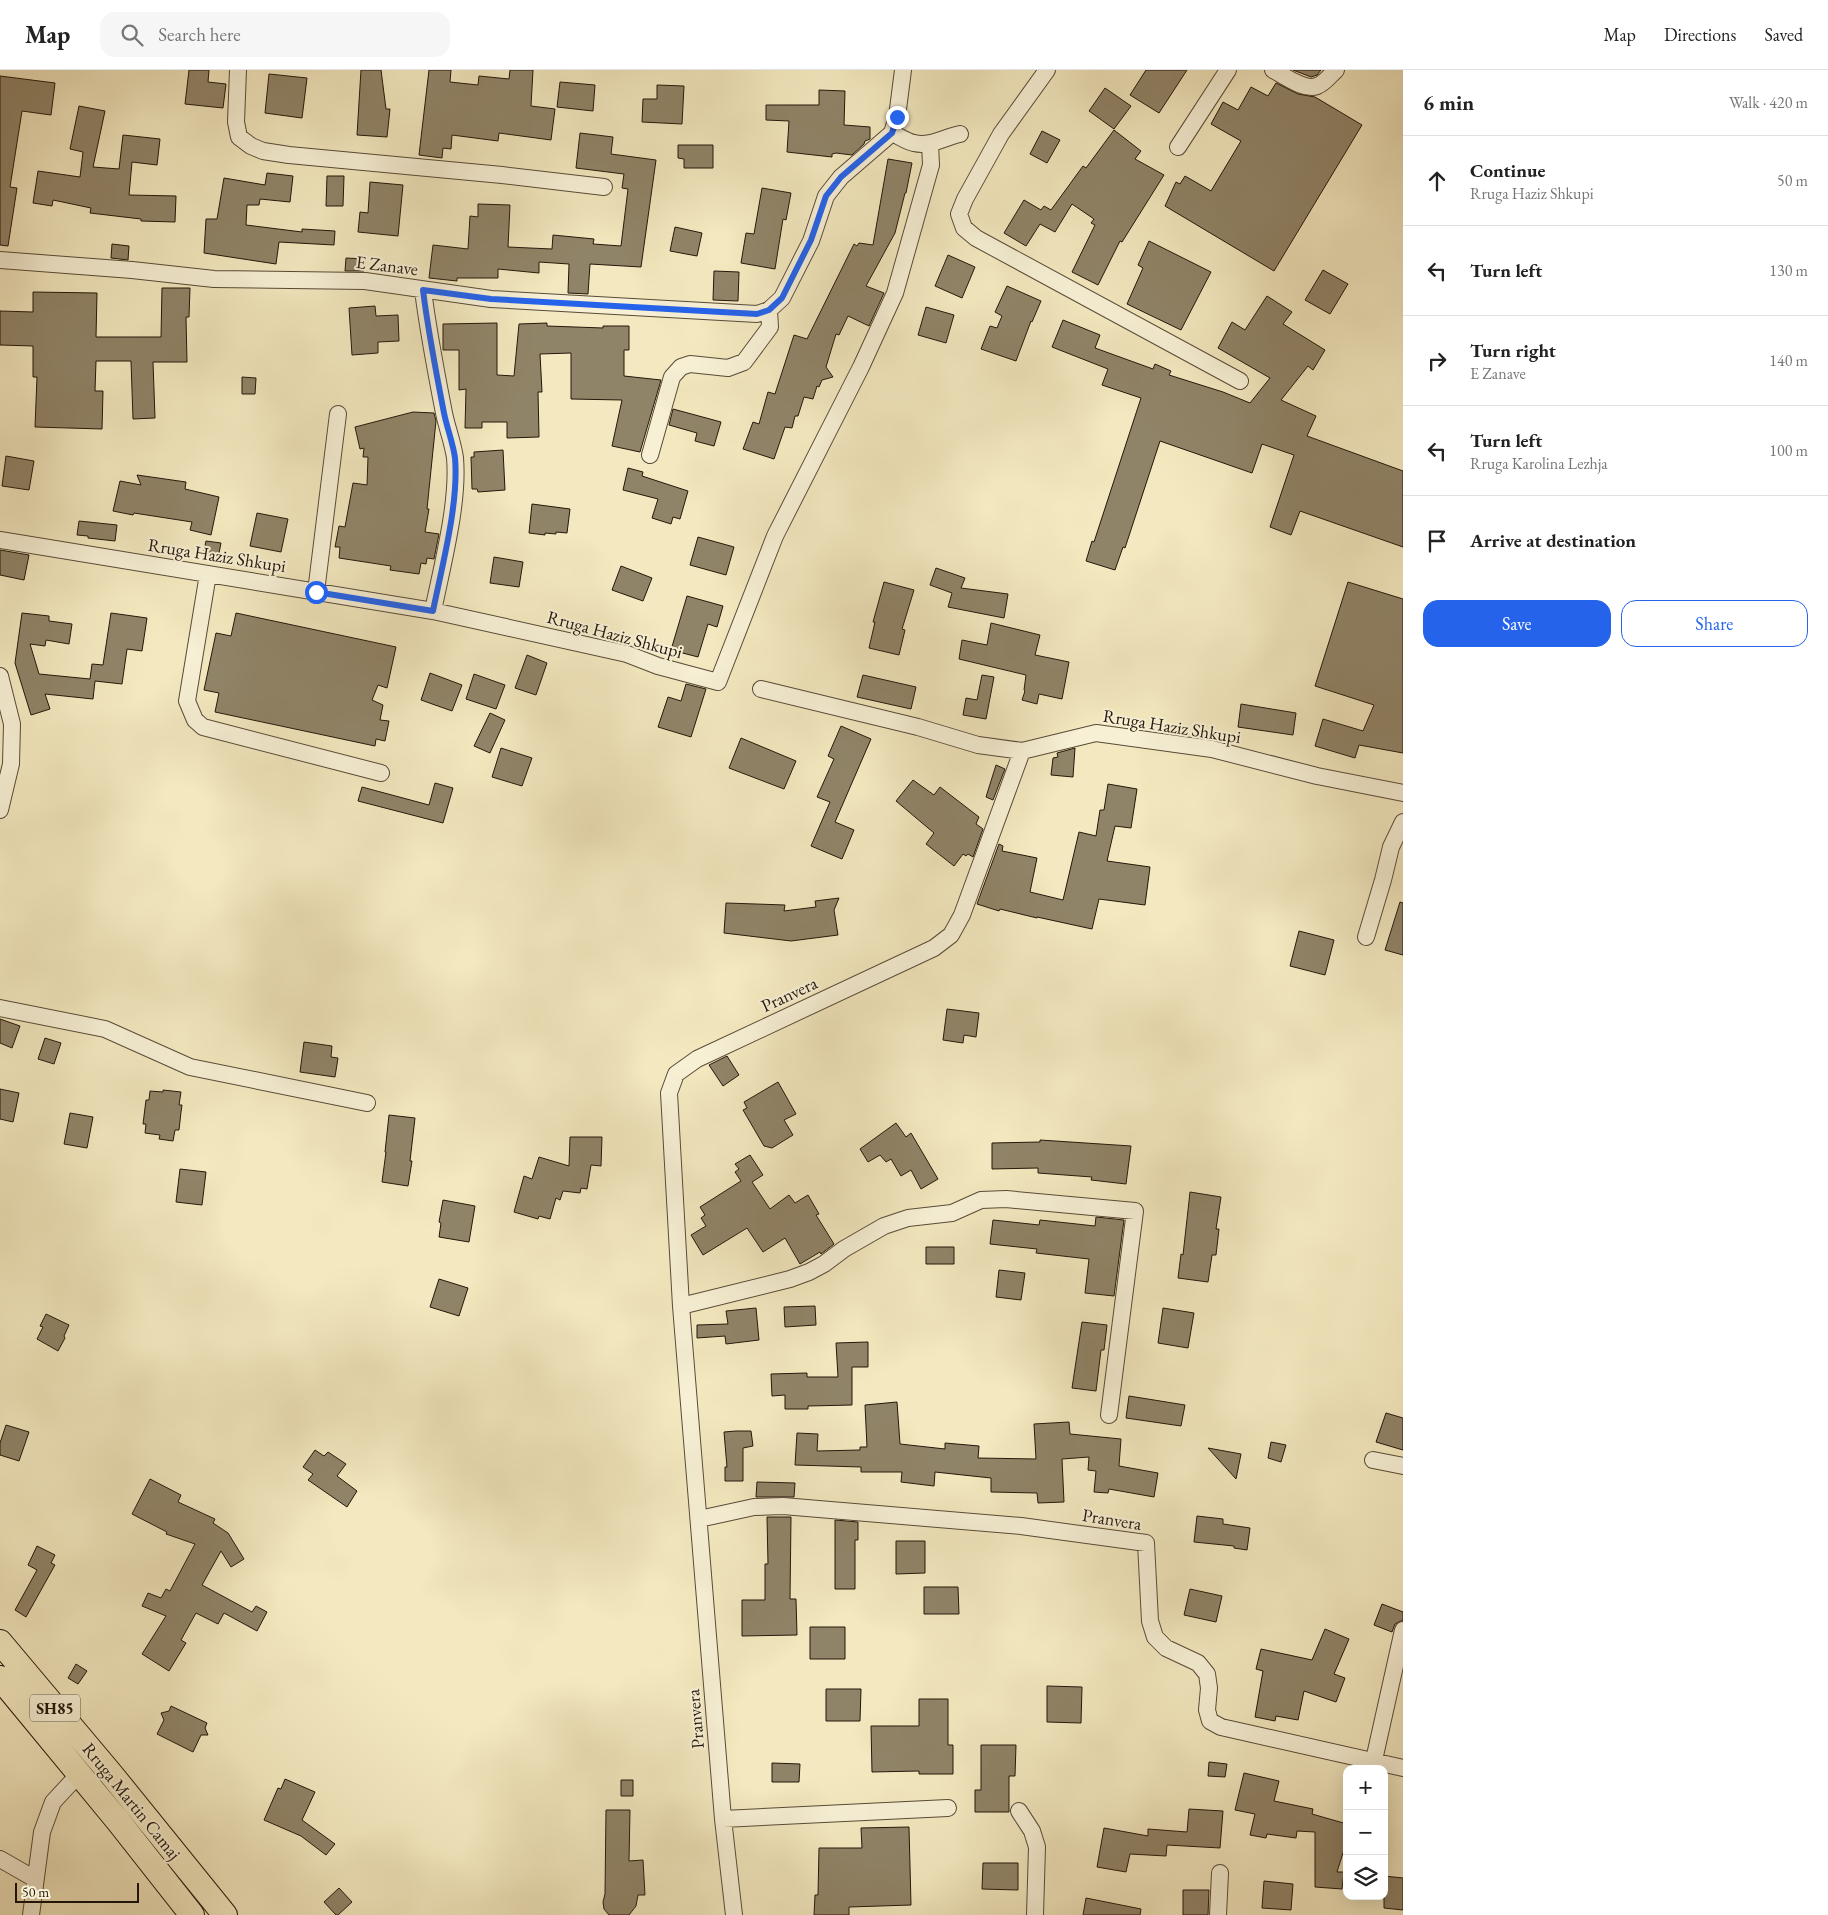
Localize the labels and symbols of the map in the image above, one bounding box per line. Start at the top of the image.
route end [886,106,909,129]
street label: E Zanave [355,250,419,280]
street label: Rruga Haziz Shkupi [146,533,288,577]
route start [305,581,328,604]
street label: Rruga Haziz Shkupi [545,605,686,663]
street label: Rruga Haziz Shkupi [1101,704,1243,748]
street label: Pranvera [757,971,822,1017]
street label: Pranvera [1081,1503,1144,1535]
street label: Pranvera [681,1687,709,1750]
road number: SH85 [30,1695,80,1722]
street label: Rruga Martin Camaj [78,1738,186,1864]
scale bar [15,1880,139,1903]

